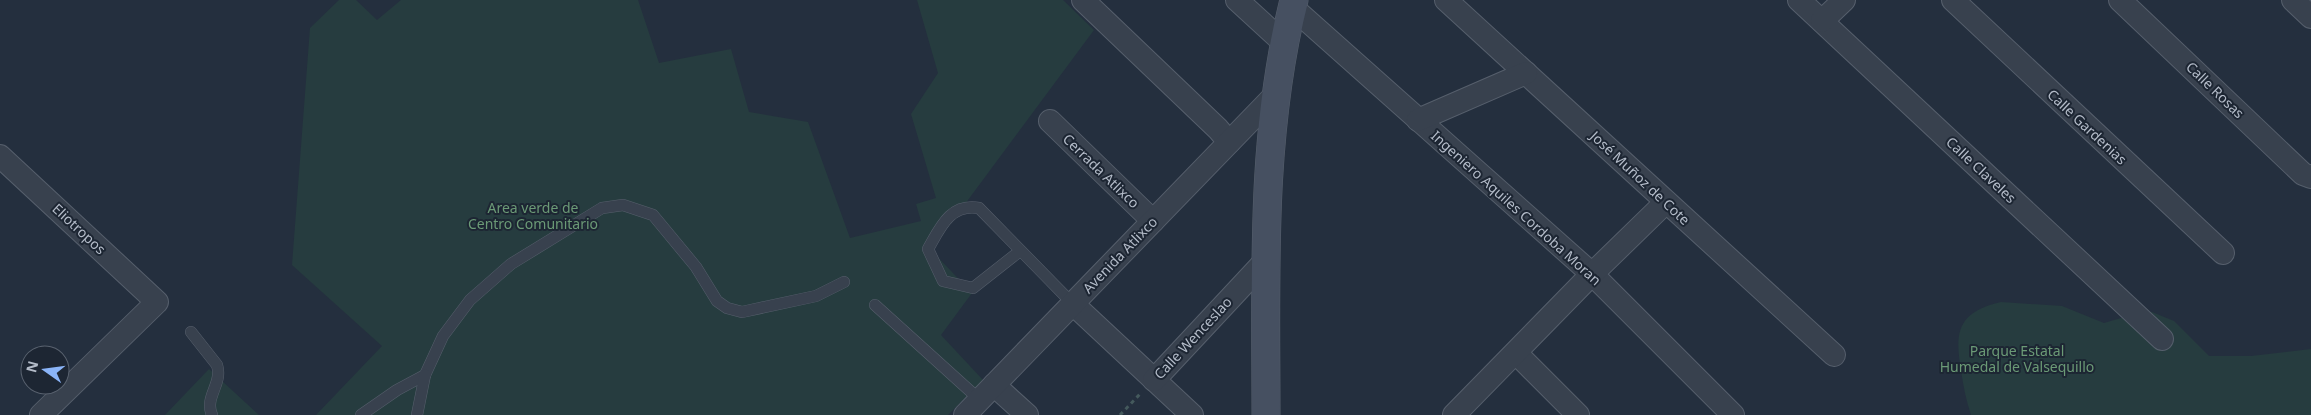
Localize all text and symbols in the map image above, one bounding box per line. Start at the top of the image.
street label: Calle Rosas [2182,57,2249,122]
street label: Calle Gardenias [2043,85,2131,169]
street label: José Muñoz de Cote [1585,125,1694,229]
street label: Ingeniero Aquiles Cordoba Moran [1427,126,1605,289]
street label: Cerrada Atlixco [1059,129,1144,212]
street label: Calle Claveles [1942,132,2021,207]
park label: Area verde de Centro Comunitario [468,198,598,233]
street label: Eliotropos [49,199,110,258]
street label: Avenida Atlixco [1078,212,1161,297]
street label: Calle Wenceslao [1150,292,1236,383]
park label: Parque Estatal Humedal de Valsequillo [1940,341,2094,376]
north arrow [20,345,70,395]
text: N [21,359,42,375]

